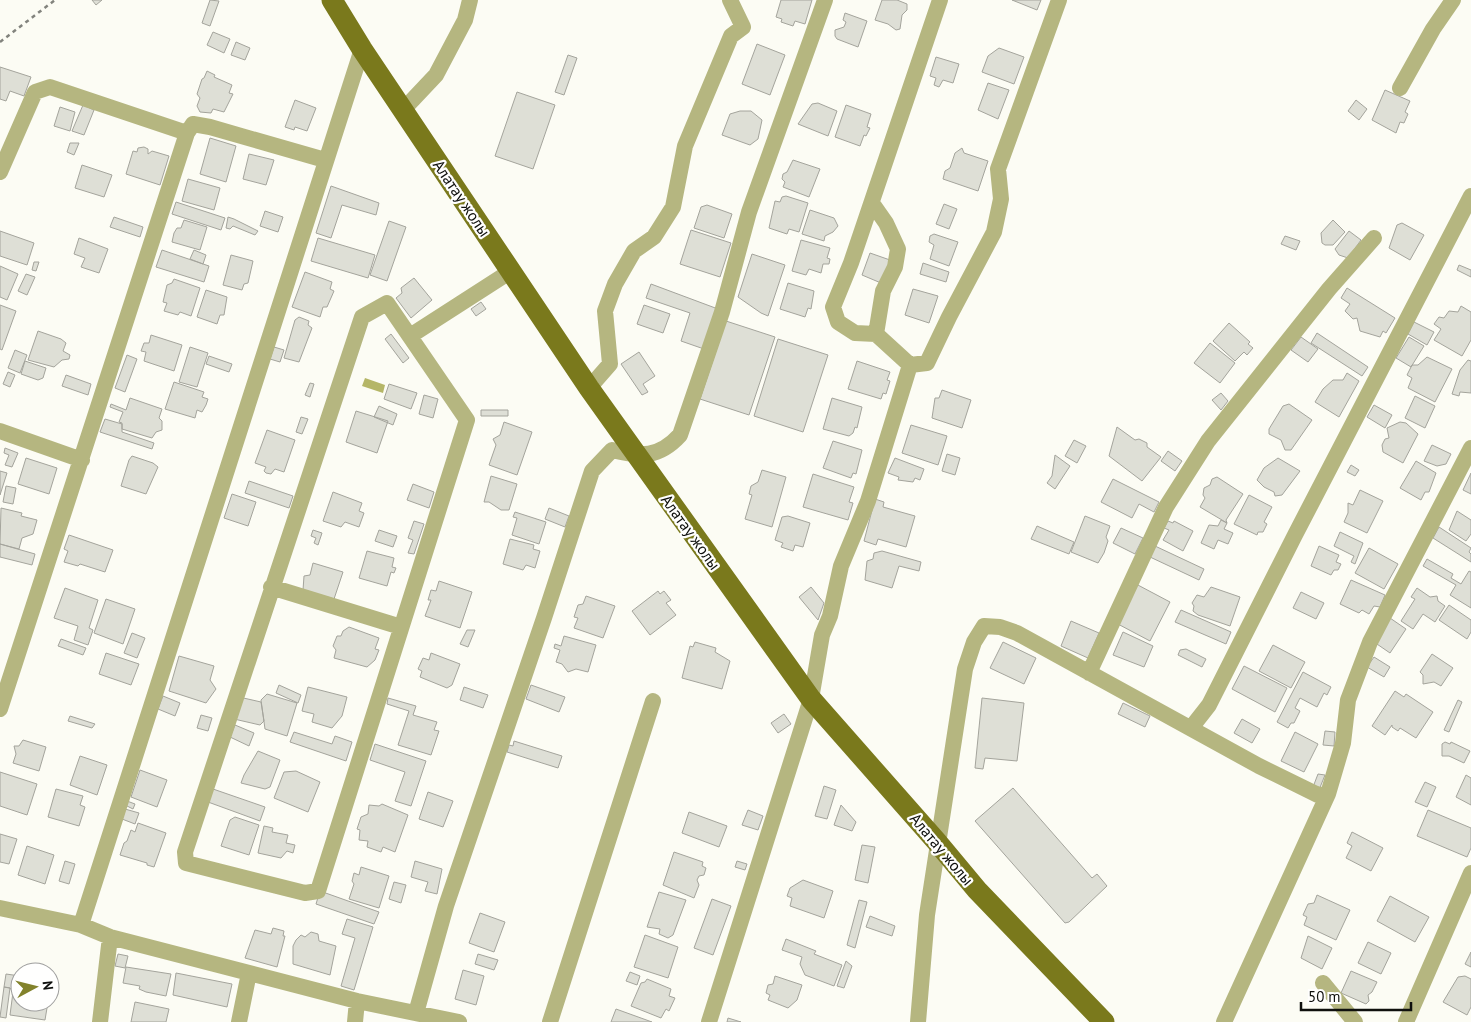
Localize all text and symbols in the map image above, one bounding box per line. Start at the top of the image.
street label: Алатау жолы [429,156,495,240]
street label: Алатау жолы [657,490,725,574]
street label: Алатау жолы [906,809,978,889]
north arrow [10,962,60,1012]
text: N [38,980,57,991]
scale bar [1301,980,1411,1012]
text: 50 m [1308,987,1341,1006]

